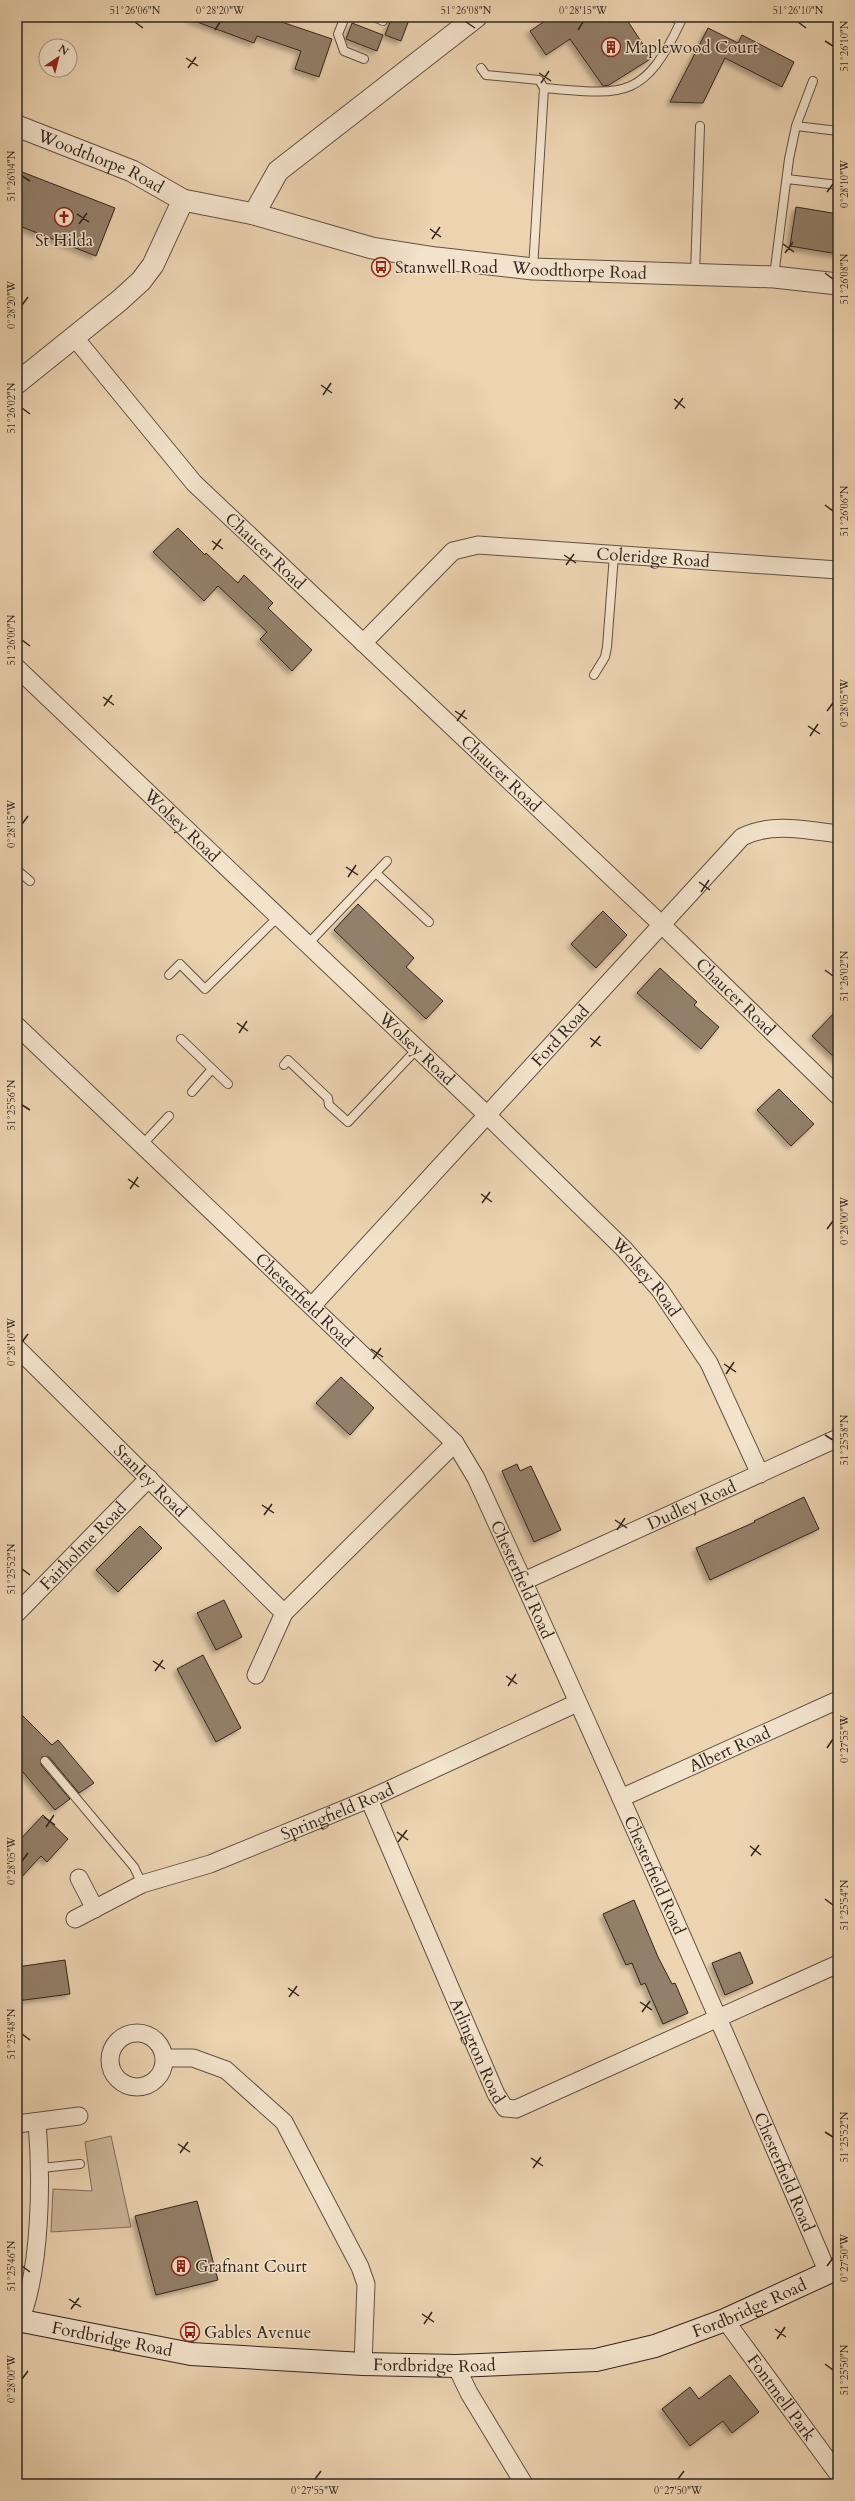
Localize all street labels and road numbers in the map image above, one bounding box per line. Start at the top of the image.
street label: Woodthorpe Road [34,124,168,199]
street label: Woodthorpe Road [509,256,647,285]
street label: Chaucer Road [220,507,310,595]
street label: Coleridge Road [596,542,711,573]
street label: Chaucer Road [456,730,546,817]
street label: Wolsey Road [138,783,225,867]
street label: Chaucer Road [690,953,780,1041]
street label: Ford Road [526,1000,595,1072]
street label: Wolsey Road [373,1006,460,1090]
street label: Wolsey Road [606,1232,686,1321]
street label: Chesterfield Road [250,1248,358,1352]
street label: Stanley Road [109,1440,192,1522]
street label: Dudley Road [644,1475,740,1535]
street label: Fairholme Road [35,1497,132,1595]
street label: Chesterfield Road [485,1517,559,1642]
street label: Albert Road [685,1721,774,1778]
street label: Springfield Road [277,1778,398,1846]
street label: Chesterfield Road [618,1812,691,1938]
street label: Arlington Road [444,1994,510,2108]
street label: Chesterfield Road [748,2109,820,2235]
street label: Fordbridge Road [689,2273,810,2343]
street label: Fordbridge Road [50,2316,174,2362]
street label: Fontmell Park [742,2350,821,2446]
street label: Fordbridge Road [373,2353,496,2378]

